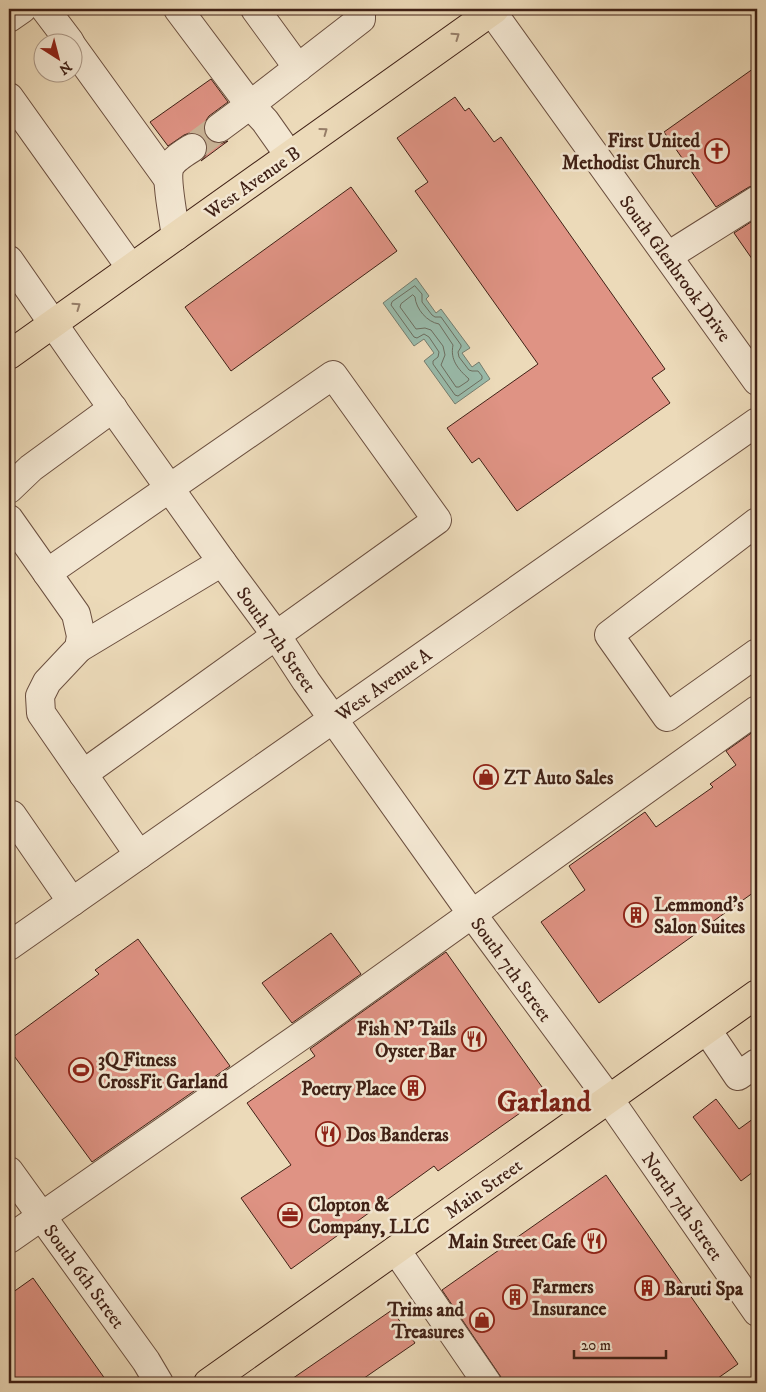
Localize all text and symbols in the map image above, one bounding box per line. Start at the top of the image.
north arrow [32,32,82,82]
one-way arrow [450,33,460,42]
text: N [55,57,75,79]
one-way arrow [318,128,327,137]
place label: First United Methodist Church [562,130,701,175]
church icon: First United Methodist Church [704,138,730,164]
street label: West Avenue B [200,142,305,225]
street label: South Glenbrook Drive [614,191,736,347]
one-way arrow [71,303,81,312]
street label: South 7th Street [231,583,321,697]
street label: West Avenue A [331,643,437,727]
shop icon: ZT Auto Sales [473,764,499,790]
place label: ZT Auto Sales [504,767,614,790]
place label: Lemmond's Salon Suites [654,894,746,939]
building icon: Lemmond's Salon Suites [623,902,649,928]
street label: South 7th Street [465,913,556,1027]
place label: Fish N' Tails Oyster Bar [357,1018,457,1063]
restaurant icon: Fish N' Tails Oyster Bar [461,1026,487,1052]
place label: 3Q Fitness CrossFit Garland [98,1049,228,1094]
sports icon: 3Q Fitness CrossFit Garland [68,1057,94,1083]
building icon: Poetry Place [400,1075,426,1101]
place label: Poetry Place [301,1078,396,1101]
district label: Garland [497,1085,591,1121]
restaurant icon: Dos Banderas [315,1121,341,1147]
place label: Dos Banderas [346,1124,449,1147]
street label: North 7th Street [636,1148,728,1265]
street label: Main Street [441,1154,527,1224]
place label: Clopton & Company, LLC [308,1194,429,1239]
office icon: Clopton & Company, LLC [277,1202,303,1228]
street label: South 6th Street [38,1220,129,1334]
restaurant icon: Main Street Cafe [581,1228,607,1254]
place label: Main Street Cafe [448,1231,576,1254]
building icon: Baruti Spa [634,1275,660,1301]
place label: Farmers Insurance [532,1276,606,1321]
place label: Baruti Spa [664,1278,744,1301]
building icon: Farmers Insurance [502,1284,528,1310]
place label: Trims and Treasures [386,1299,465,1344]
shop icon: Trims and Treasures [469,1307,495,1333]
scale bar [574,1327,666,1359]
text: 20 m [581,1336,611,1355]

